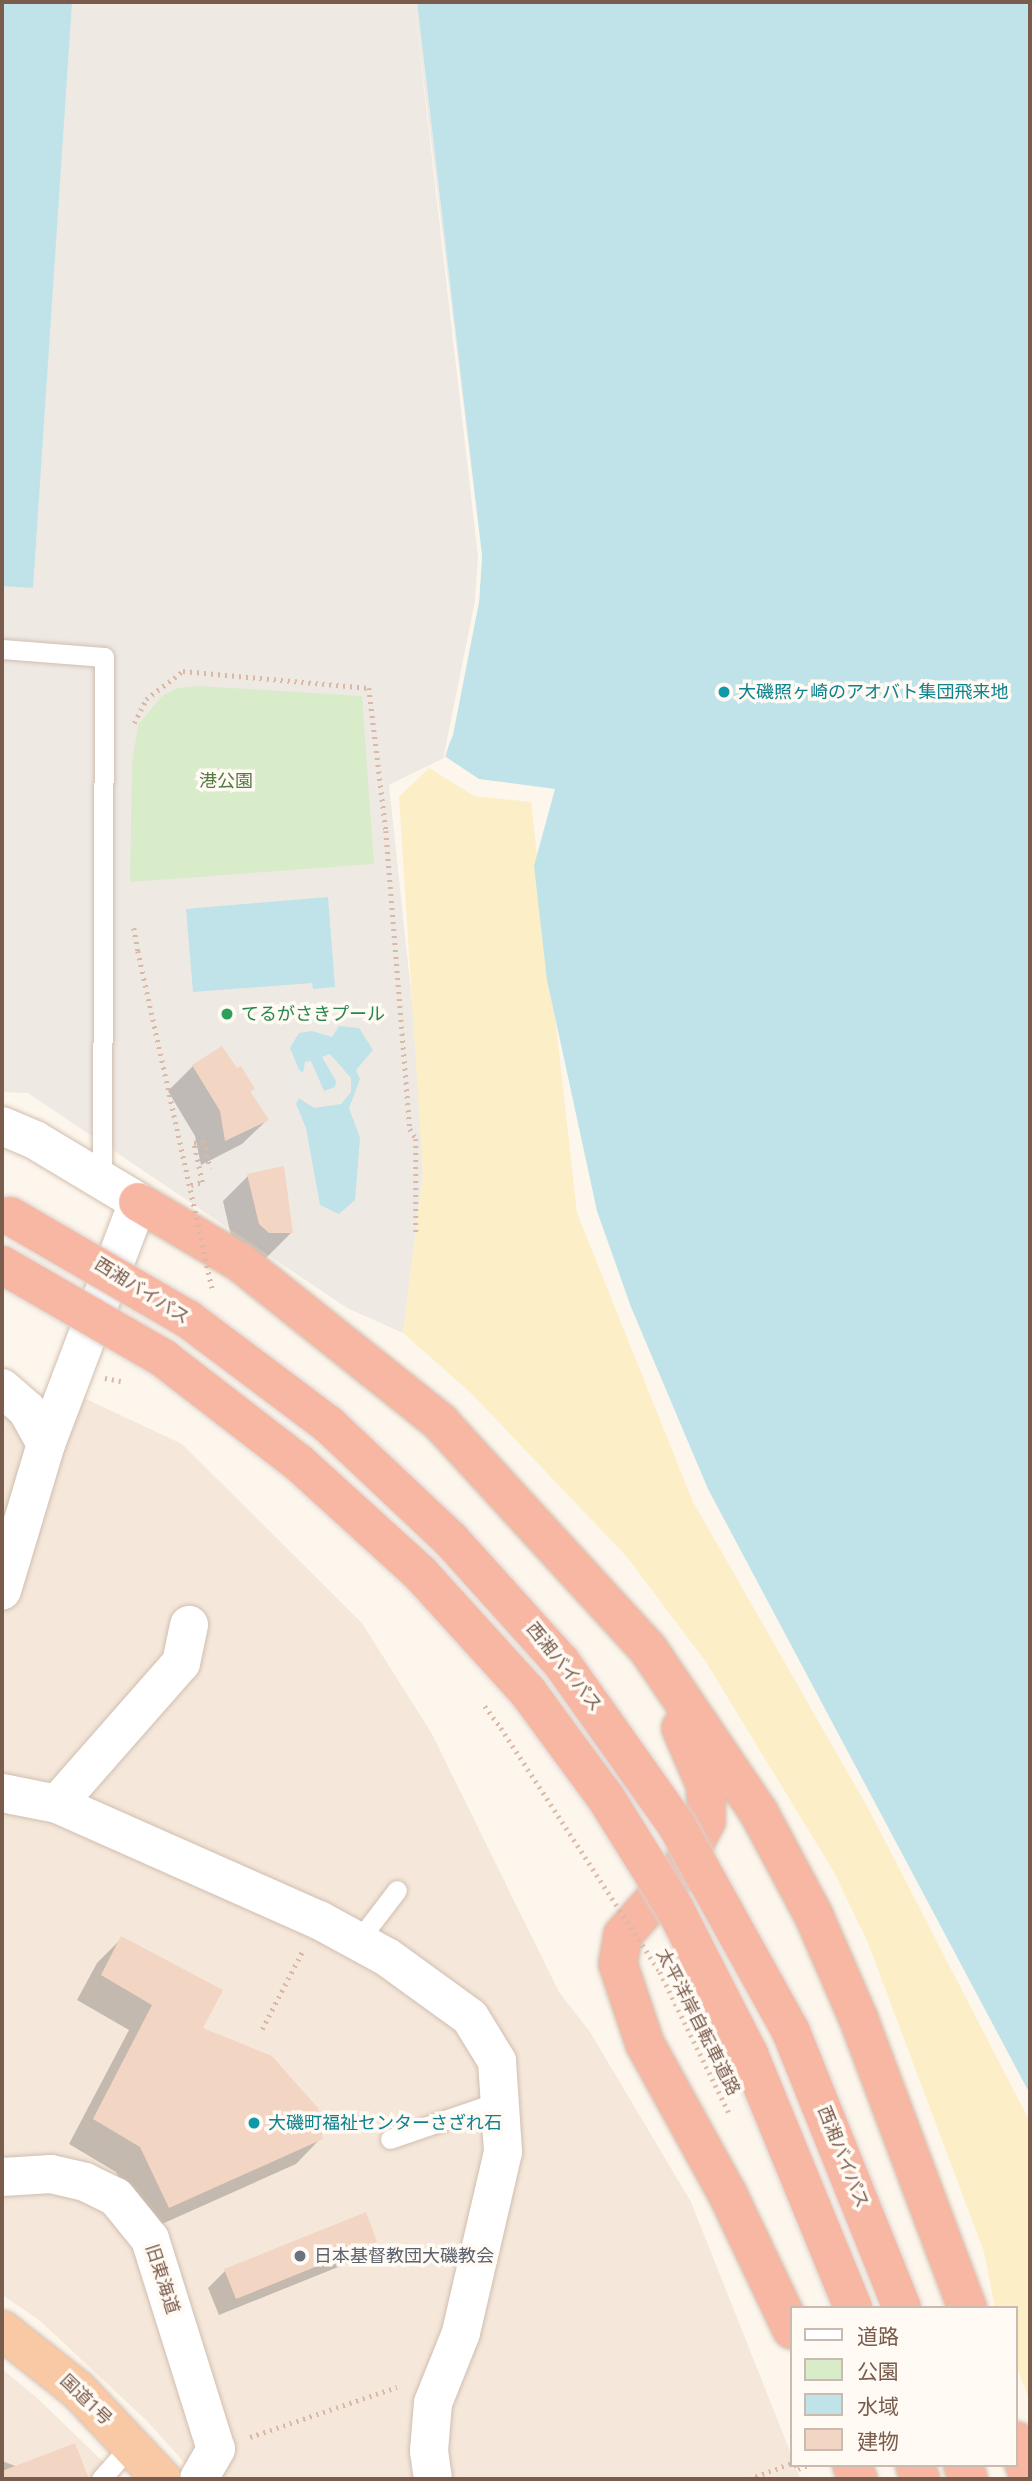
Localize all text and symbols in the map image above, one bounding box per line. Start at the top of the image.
place label: 大磯照ヶ崎のアオバト集団飛来地 [738,681,1008,703]
marker: 大磯照ヶ崎のアオバト集団飛来地 [716,684,732,700]
park label: 港公園 [199,770,253,792]
place label: てるがさきプール [241,1003,385,1025]
marker: てるがさきプール [219,1006,235,1022]
street label: 西湘バイパス [90,1253,194,1329]
street label: 西湘バイパス [522,1618,606,1716]
street label: 太平洋岸自転車道路 [652,1945,744,2099]
street label: 西湘バイパス [813,2103,873,2211]
place label: 大磯町福祉センターさざれ石 [268,2112,502,2134]
marker: 大磯町福祉センターさざれ石 [246,2115,262,2131]
street label: 旧東海道 [141,2241,183,2317]
place label: 日本基督教団大磯教会 [314,2245,494,2267]
marker: 日本基督教団大磯教会 [292,2248,308,2264]
legend [790,2306,1018,2467]
text: 道路 [857,2325,899,2349]
text: 公園 [857,2360,899,2384]
street label: 国道1号 [55,2370,117,2430]
text: 水域 [857,2395,899,2419]
text: 建物 [857,2430,899,2454]

